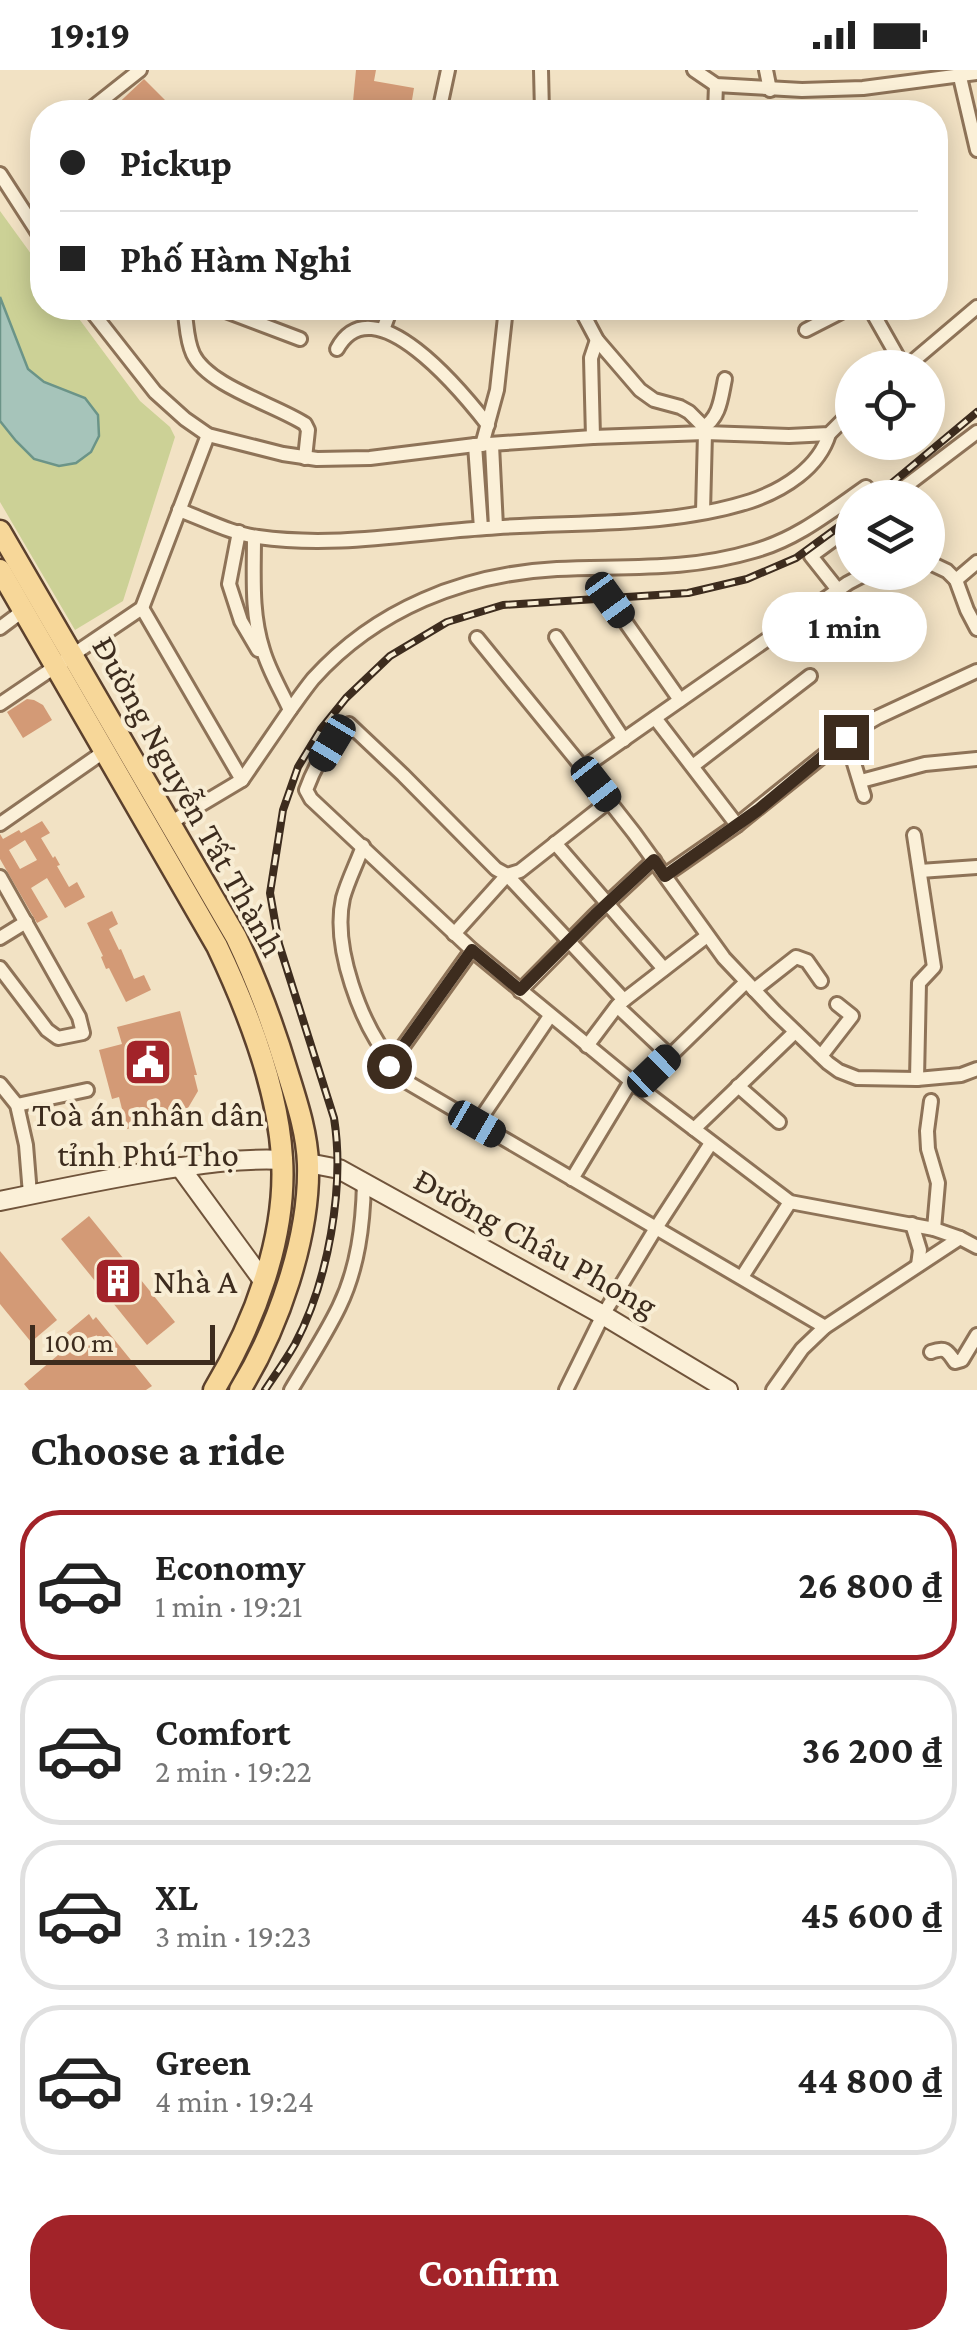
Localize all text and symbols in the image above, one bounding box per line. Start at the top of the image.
text: 19:19 [50,14,131,56]
text: Pickup [120,142,232,184]
text: Phố Hàm Nghi [120,238,351,280]
map controls [835,350,945,590]
button: locate [835,350,945,460]
button: layers [835,480,945,590]
car [580,567,640,633]
callout: 1 min [764,592,928,662]
text: 1 min [808,609,881,645]
street label: Đường Nguyễn Tất Thành [84,629,293,963]
car [304,710,360,776]
route end [824,715,869,760]
car [566,751,626,817]
public building icon: Toà án nhân dân tỉnh Phú Thọ [122,1036,174,1088]
car [622,1039,686,1103]
route start [367,1044,412,1089]
place label: Toà án nhân dân tỉnh Phú Thọ [32,1095,264,1174]
car [444,1096,510,1152]
street label: Đường Châu Phong [407,1160,664,1325]
building icon: Nhà A [92,1255,144,1307]
place label: Nhà A [153,1262,238,1301]
scale bar [30,1320,215,1364]
text: 100 m [45,1327,114,1358]
text: Choose a ride [30,1425,285,1475]
icon: car [35,1540,125,1630]
text: Economy [155,1546,305,1588]
text: 26 800 ₫ [798,1564,942,1606]
text: 1 min · 19:21 [155,1588,303,1624]
icon: car [35,1705,125,1795]
text: Comfort [155,1711,291,1753]
text: 36 200 ₫ [802,1729,942,1771]
text: 2 min · 19:22 [155,1753,312,1789]
icon: car [35,1870,125,1960]
text: XL [155,1876,198,1918]
text: 45 600 ₫ [801,1894,942,1936]
text: 3 min · 19:23 [155,1918,312,1954]
icon: car [35,2035,125,2125]
text: Green [155,2041,251,2083]
text: 44 800 ₫ [797,2059,942,2101]
text: 4 min · 19:24 [155,2083,314,2119]
button: Confirm [30,2215,947,2330]

